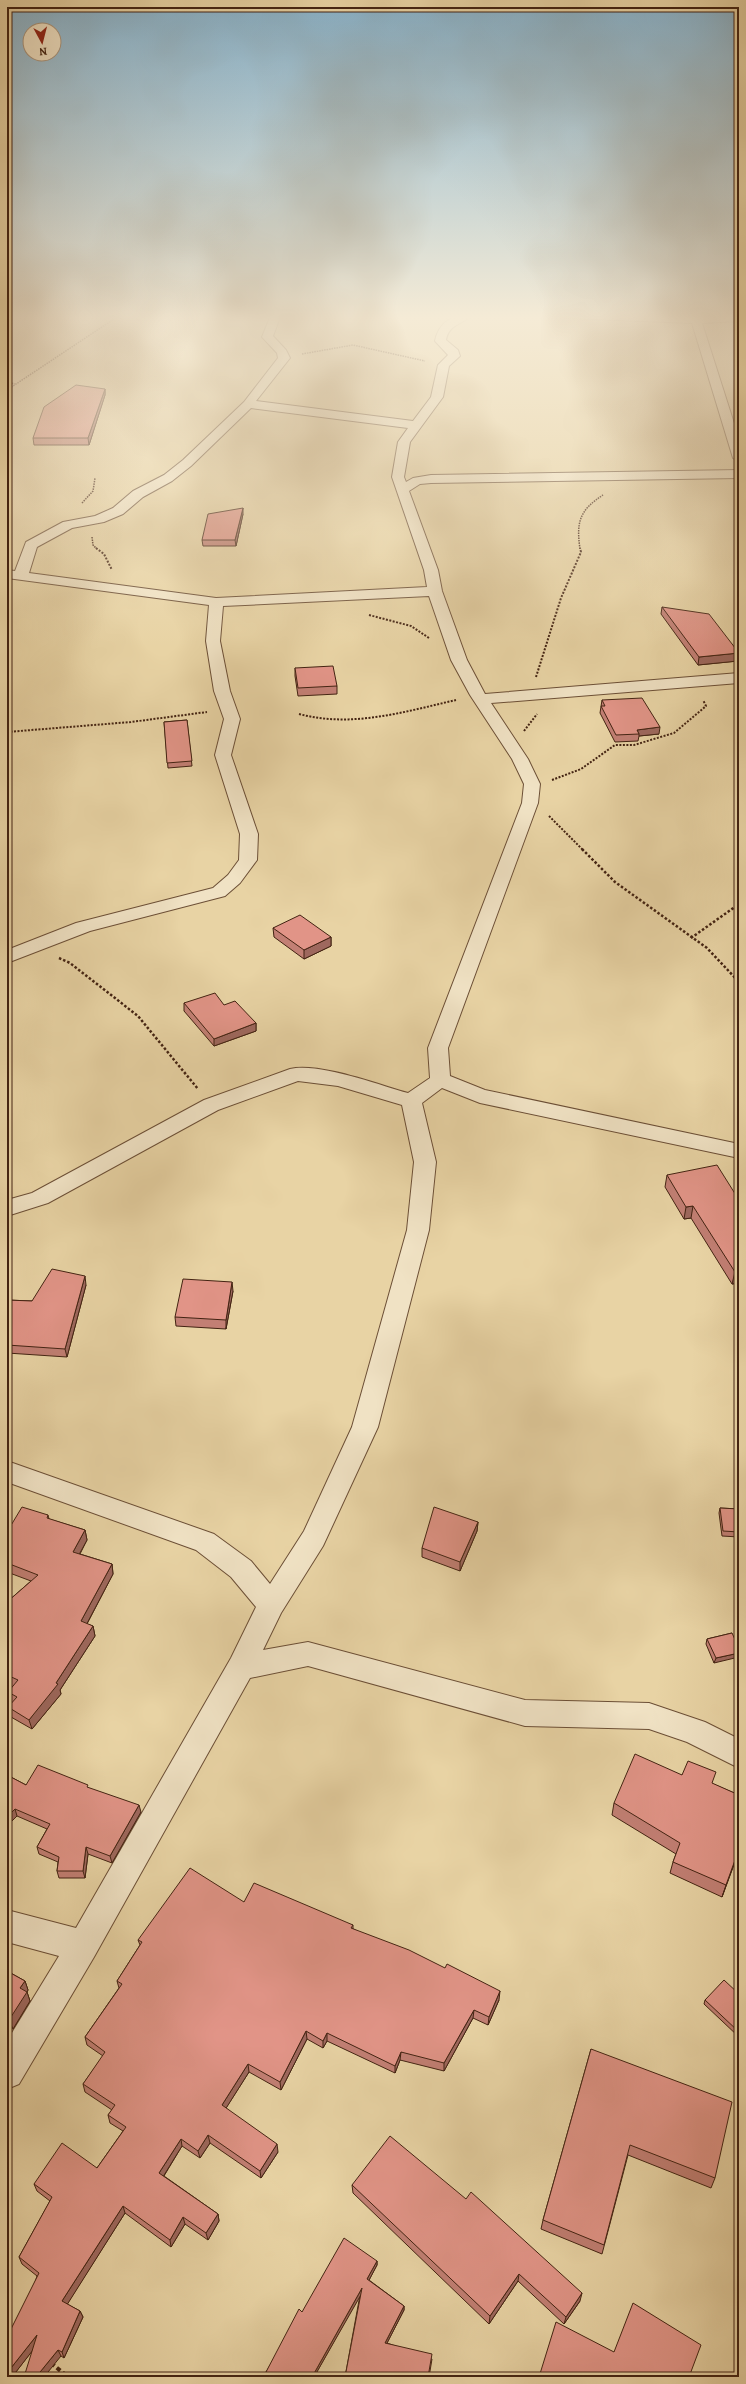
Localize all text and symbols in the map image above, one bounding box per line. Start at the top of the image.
north arrow [22,22,62,62]
text: N [38,43,48,59]

